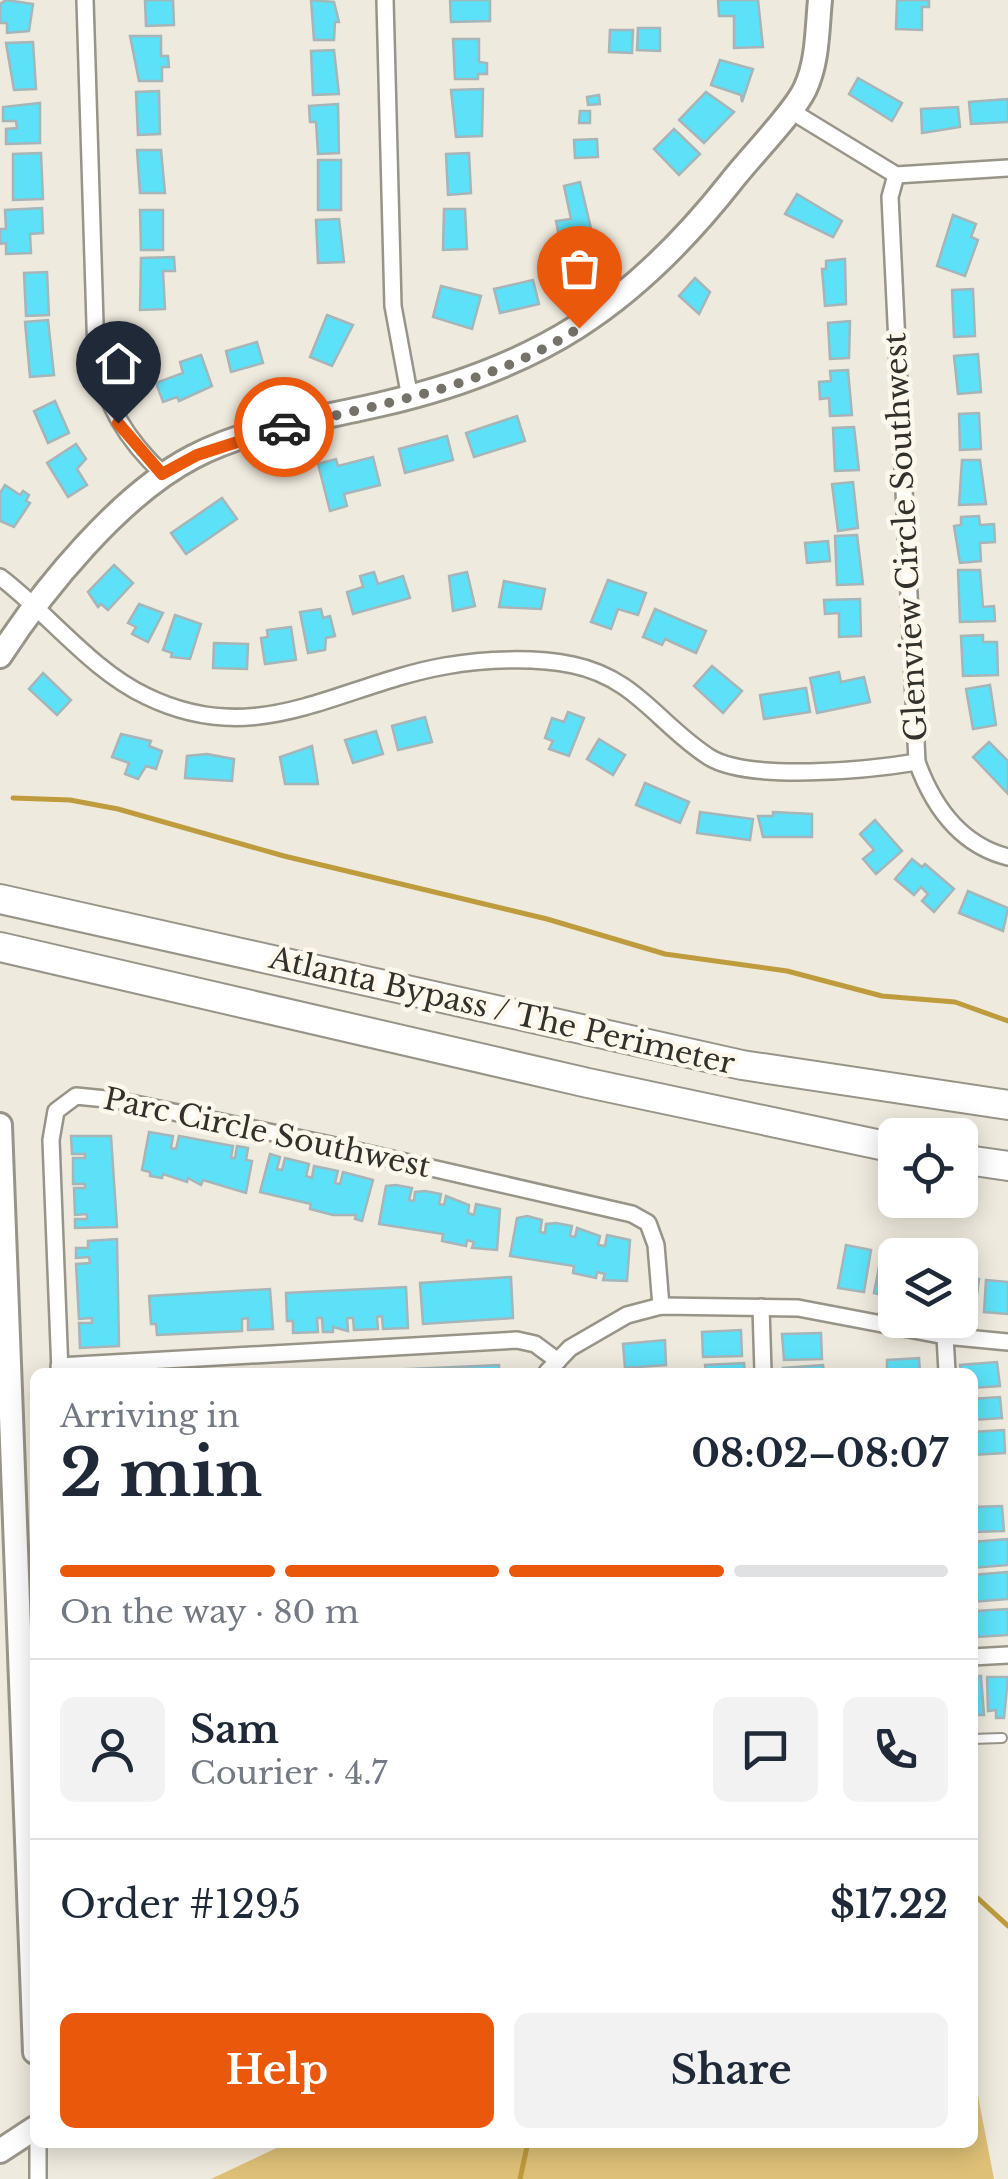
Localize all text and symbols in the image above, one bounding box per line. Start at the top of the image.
pin [537,226,622,329]
icon: bag [552,241,607,296]
pin [76,321,161,424]
street label: Glenview Circle Southwest [876,331,935,742]
icon: home [91,336,146,391]
courier [234,377,334,477]
icon: car [257,400,312,455]
street label: Atlanta Bypass / The Perimeter [265,939,739,1082]
street label: Parc Circle Southwest [100,1080,434,1185]
map controls [878,1118,978,1338]
button: locate [878,1118,978,1218]
button: layers [878,1238,978,1338]
text: Arriving in [60,1396,239,1436]
text: 08:02–08:07 [691,1430,948,1477]
text: 2 min [60,1433,262,1514]
text: On the way · 80 m [60,1592,359,1632]
button: person [60,1697,165,1802]
button: chat [713,1697,818,1802]
button: phone [843,1697,948,1802]
text: Sam [190,1706,279,1753]
text: Courier · 4.7 [190,1753,387,1793]
text: Order #1295 [60,1881,301,1928]
text: $17.22 [830,1881,948,1928]
button: Help [60,2013,494,2128]
button: Share [514,2013,948,2128]

